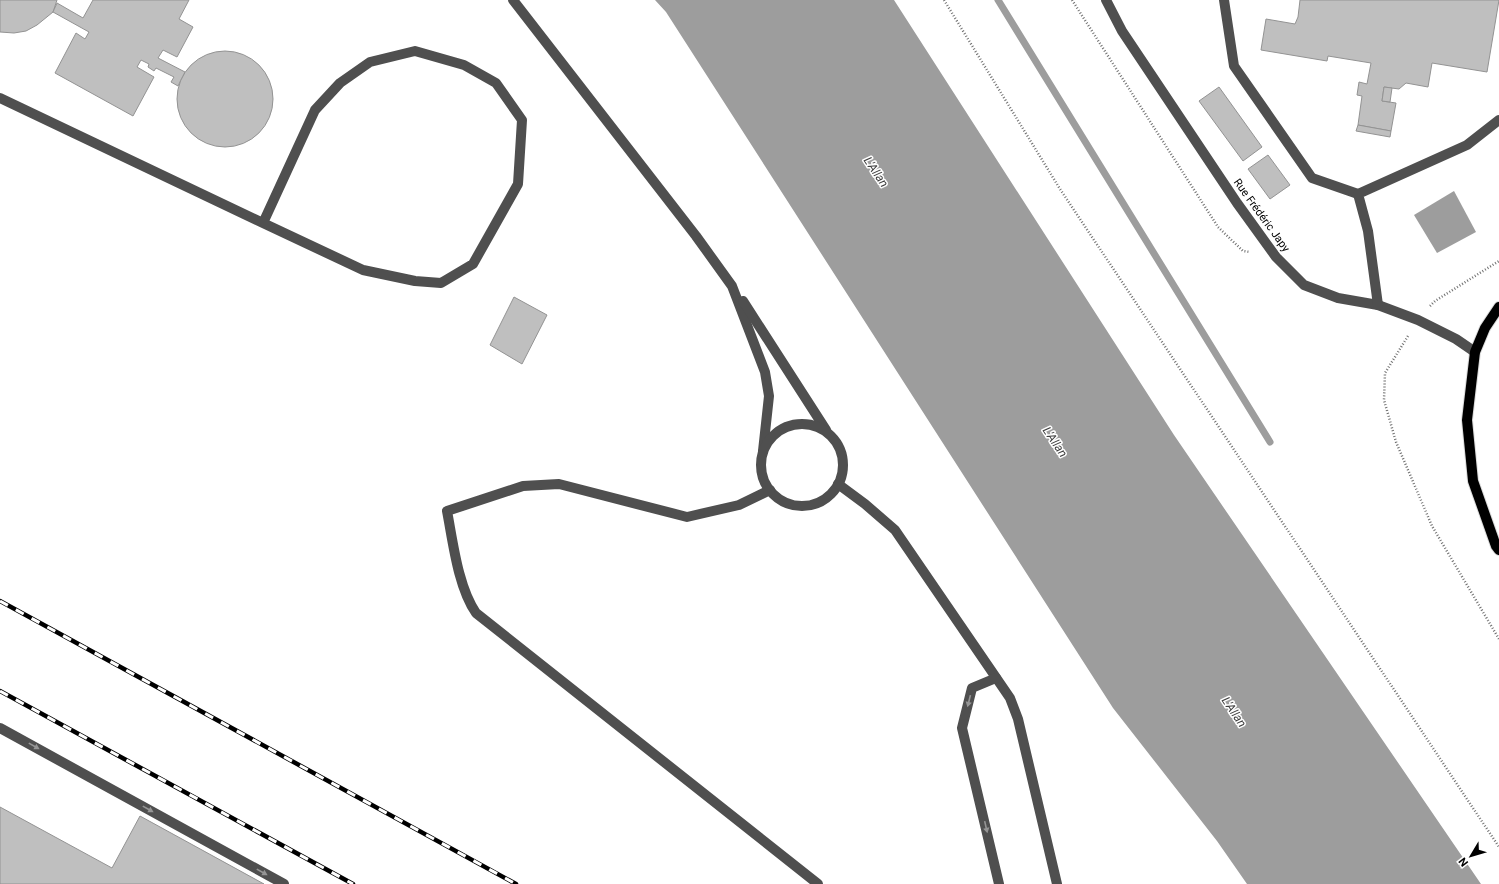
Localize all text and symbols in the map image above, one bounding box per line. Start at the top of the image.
water label: L'Allan [861,154,891,190]
street label: Rue Frédéric Japy [1231,176,1293,255]
water label: L'Allan [1040,424,1070,460]
water label: L'Allan [1219,694,1249,730]
one-way arrow [966,695,972,707]
one-way arrow [28,743,40,750]
one-way arrow [142,806,154,812]
one-way arrow [983,821,989,833]
north arrow [1451,836,1491,876]
text: N [1456,855,1471,869]
one-way arrow [256,868,268,875]

